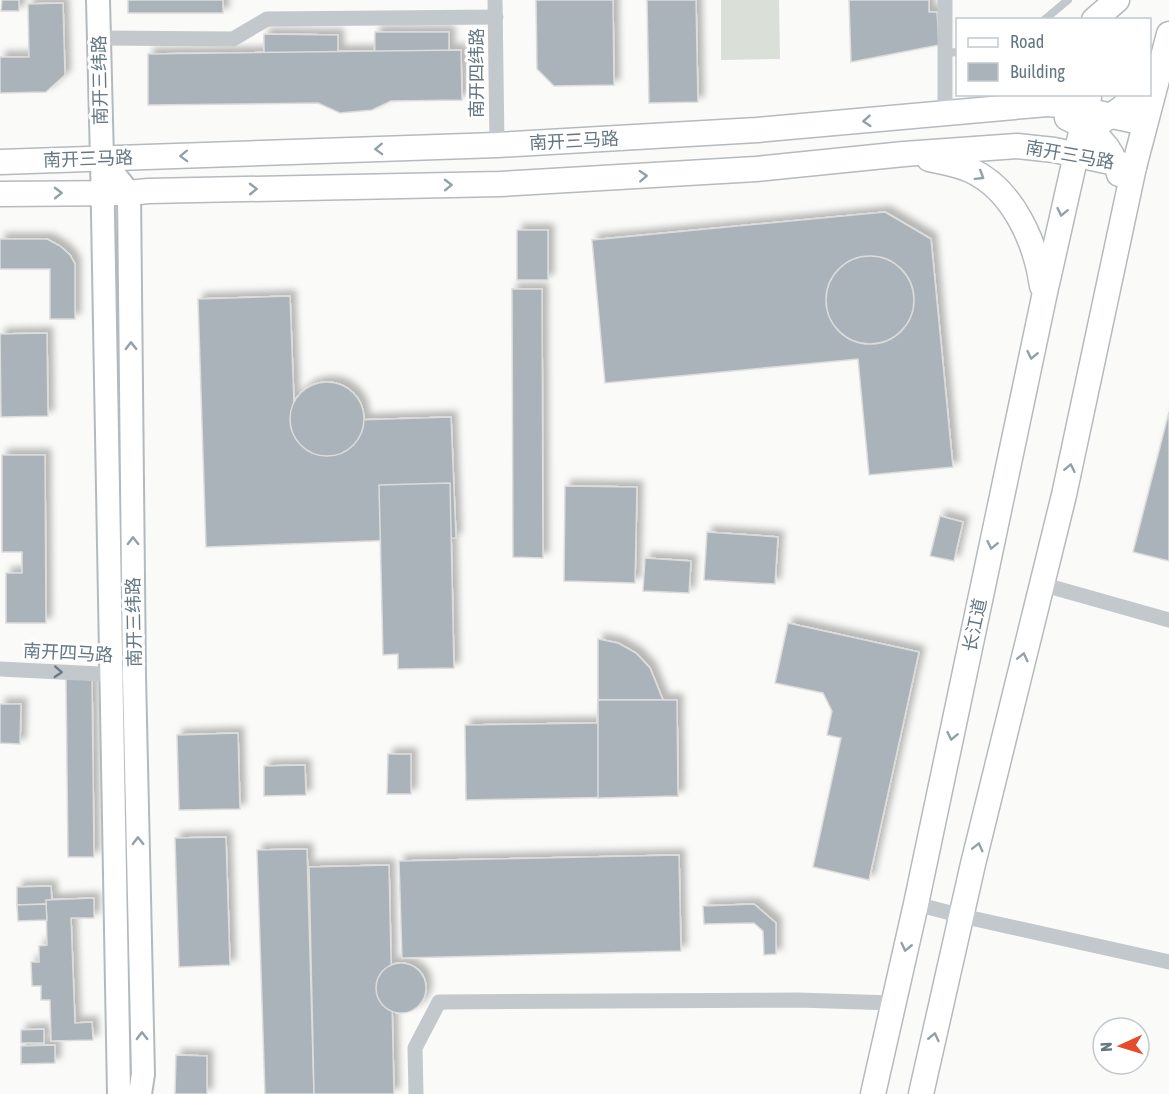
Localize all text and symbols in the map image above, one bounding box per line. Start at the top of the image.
legend [956,18,1151,96]
street label: 南开四纬路 [466,28,487,118]
text: Road [1010,31,1044,52]
street label: 南开三纬路 [88,35,111,125]
text: Building [1010,61,1065,82]
one-way arrow [862,114,871,127]
street label: 南开三马路 [528,128,619,153]
street label: 南开三马路 [1024,136,1116,173]
one-way arrow [374,143,383,156]
street label: 南开三马路 [43,146,133,171]
one-way arrow [179,150,188,163]
one-way arrow [974,168,984,180]
one-way arrow [639,169,648,182]
one-way arrow [444,179,453,191]
one-way arrow [249,183,258,195]
one-way arrow [54,187,63,199]
one-way arrow [1056,207,1069,217]
one-way arrow [124,341,137,350]
one-way arrow [1026,349,1039,359]
one-way arrow [1062,463,1075,473]
one-way arrow [127,536,139,545]
one-way arrow [986,540,999,550]
street label: 南开三纬路 [122,577,145,667]
street label: 长江道 [959,596,990,653]
street label: 南开四马路 [23,640,114,665]
one-way arrow [1016,653,1029,663]
one-way arrow [54,666,63,679]
one-way arrow [946,731,959,741]
one-way arrow [132,836,144,845]
one-way arrow [970,842,983,852]
one-way arrow [900,942,913,952]
north arrow [1091,1016,1151,1076]
one-way arrow [136,1031,149,1040]
one-way arrow [927,1032,940,1042]
text: N [1097,1042,1115,1052]

